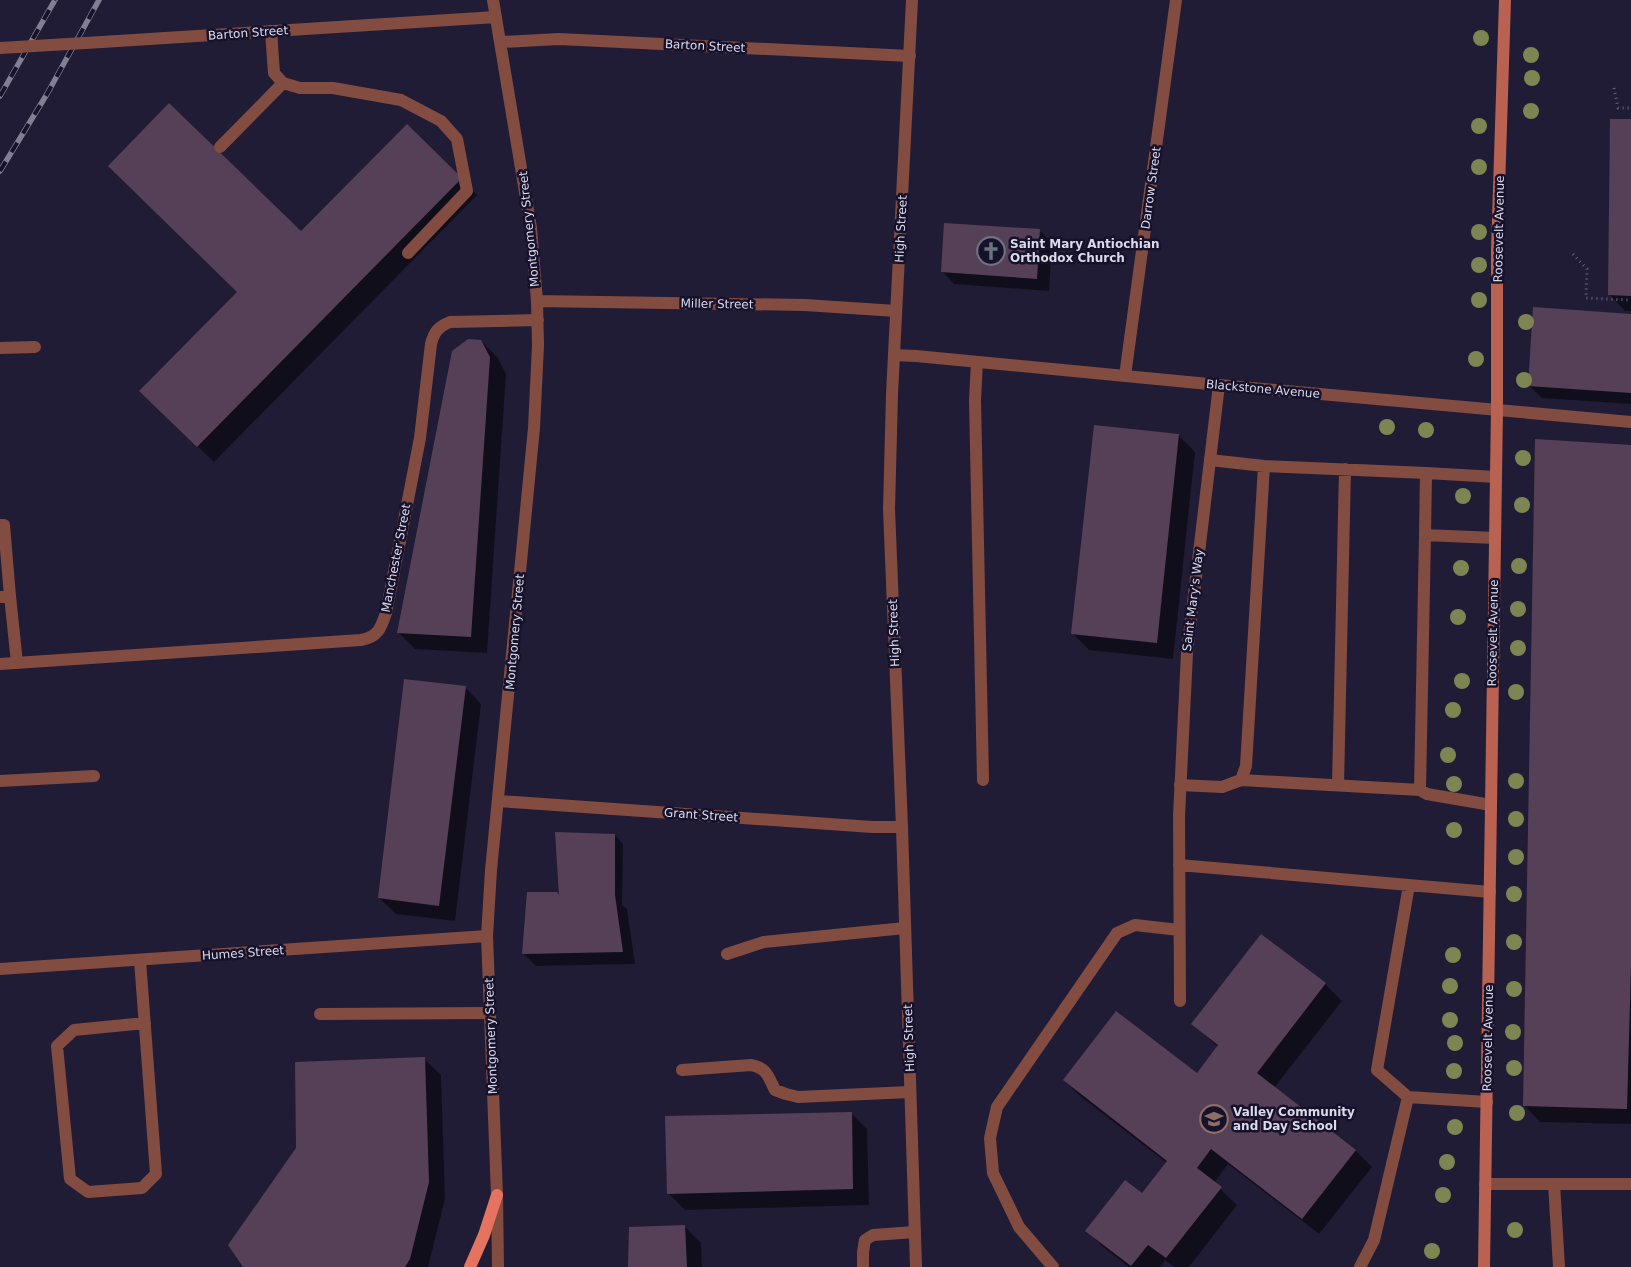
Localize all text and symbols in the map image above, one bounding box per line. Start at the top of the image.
street label: Barton Street [207,23,289,43]
street label: Barton Street [664,37,746,55]
street label: Darrow Street [1138,145,1164,230]
street label: Montgomery Street [516,170,542,288]
street label: Roosevelt Avenue [1491,175,1507,283]
street label: High Street [892,194,910,263]
church icon: Saint Mary Antiochian Orthodox Church [976,236,1006,266]
place label: Saint Mary Antiochian Orthodox Church [1010,237,1160,265]
street label: Miller Street [680,296,754,312]
street label: Blackstone Avenue [1206,377,1320,401]
street label: Manchester Street [379,502,413,614]
street label: Saint Mary's Way [1180,548,1206,652]
street label: Montgomery Street [503,573,527,691]
street label: Roosevelt Avenue [1485,579,1501,687]
street label: High Street [886,599,902,667]
street label: Grant Street [664,805,739,825]
street label: Humes Street [201,943,285,963]
street label: Montgomery Street [482,977,500,1094]
street label: Roosevelt Avenue [1480,984,1496,1092]
street label: High Street [901,1004,917,1072]
school or university icon: Valley Community and Day School [1199,1104,1229,1134]
place label: Valley Community and Day School [1233,1105,1355,1133]

